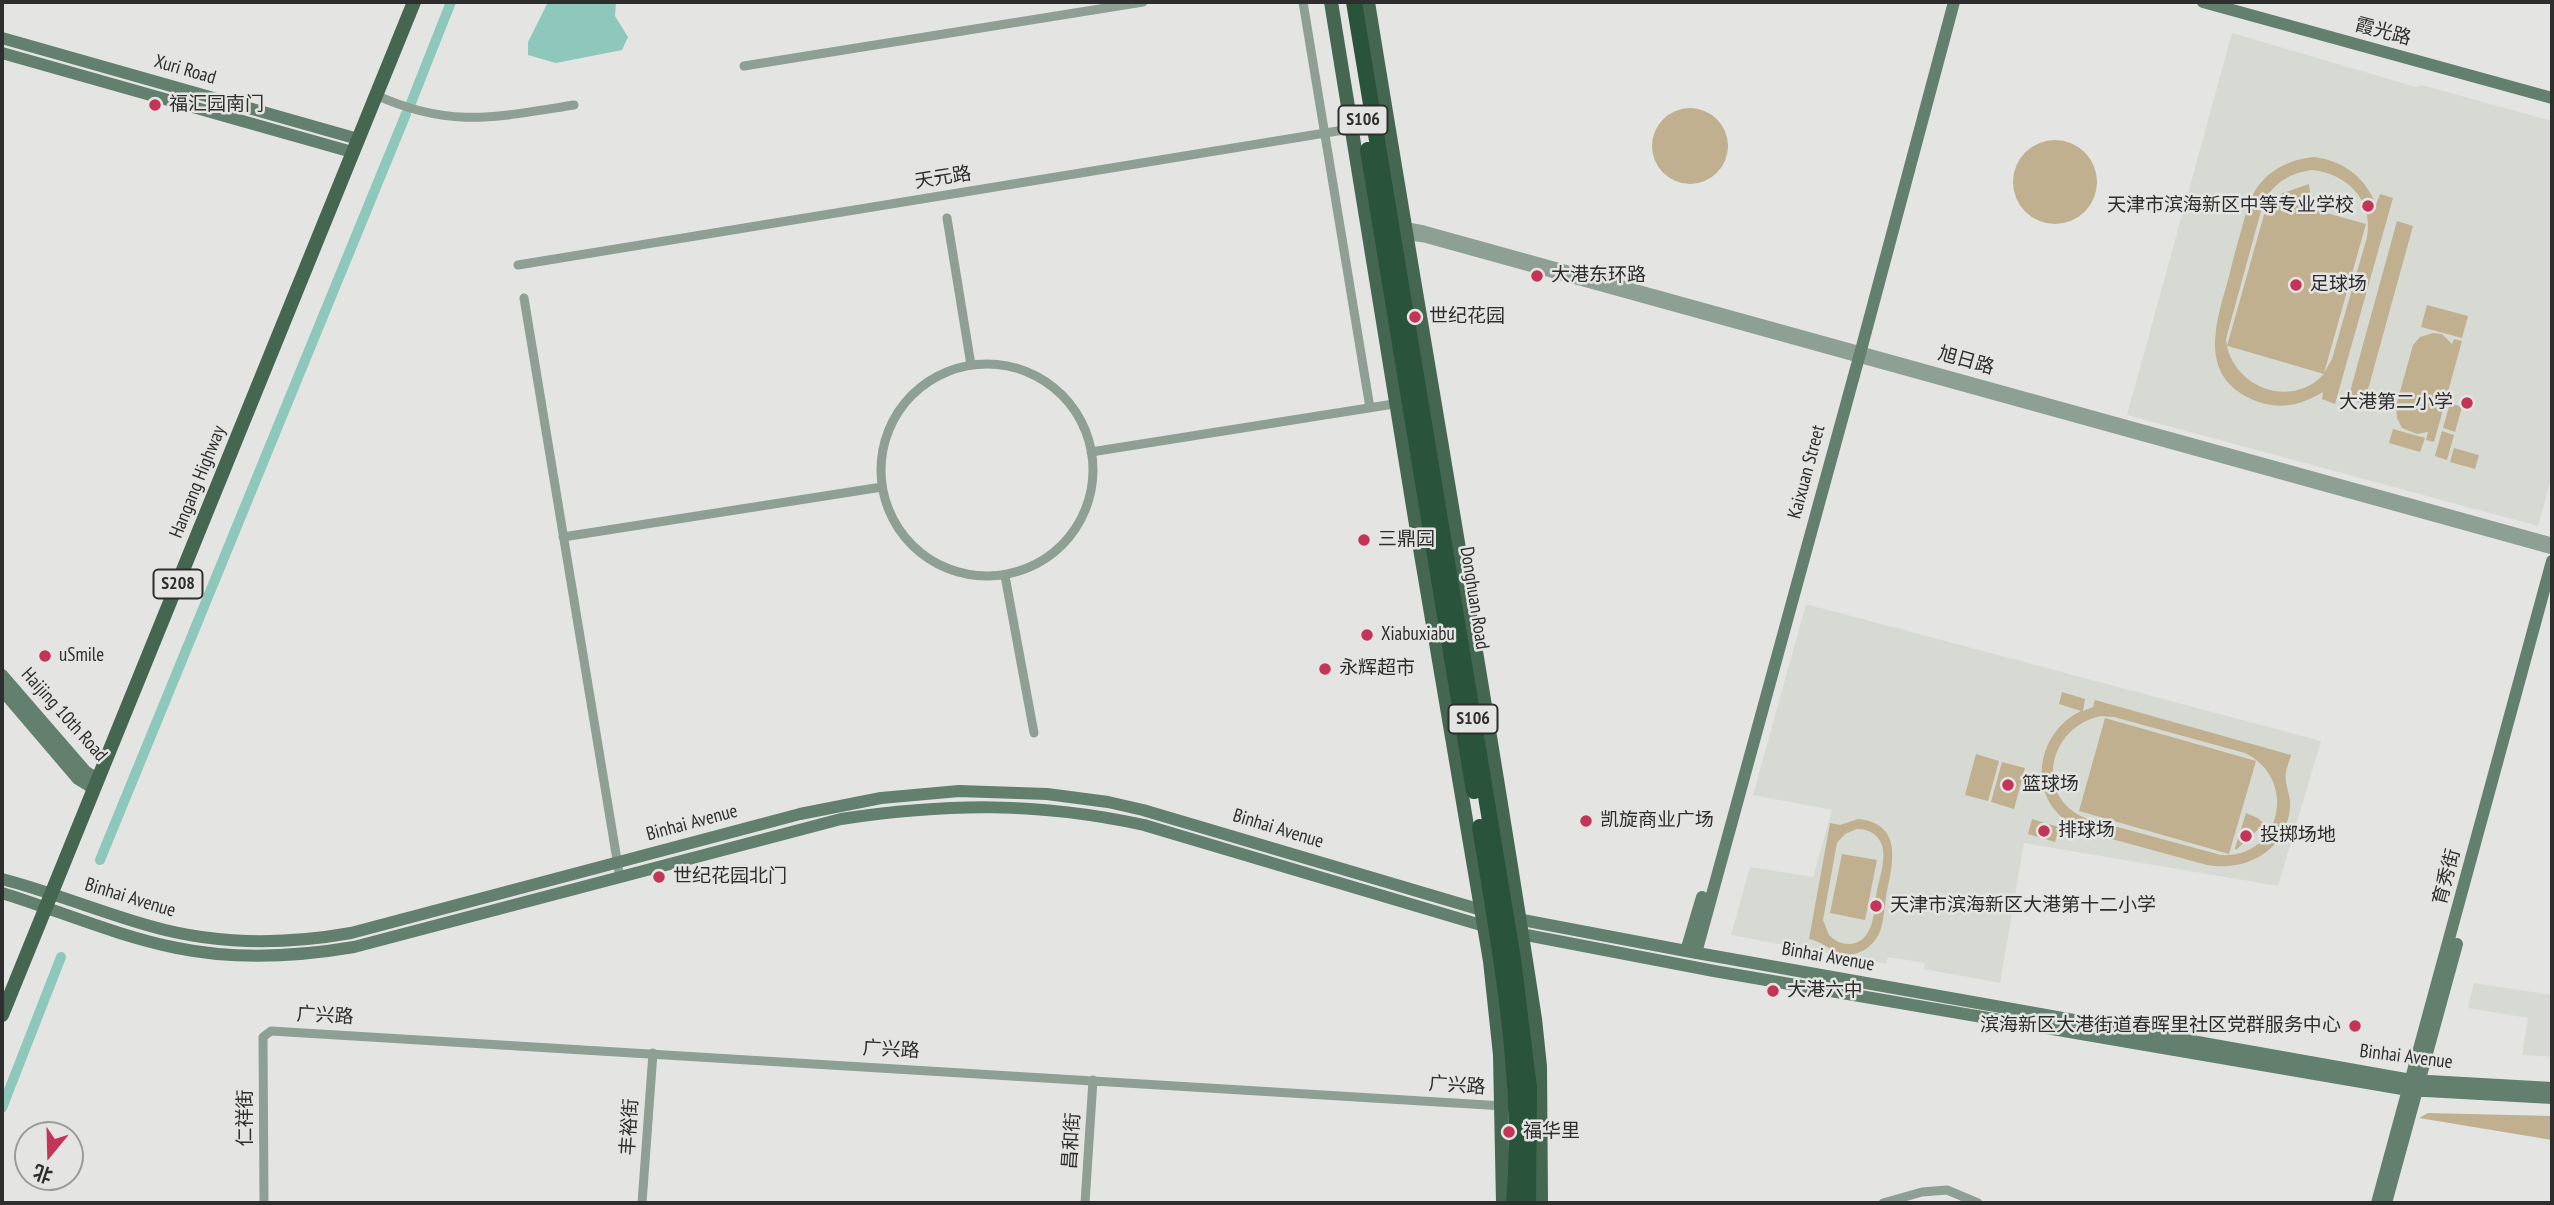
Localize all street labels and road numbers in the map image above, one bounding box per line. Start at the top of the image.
street label: 霞光路 [2353,14,2413,50]
street label: Xuri Road [152,50,218,90]
road number: S106 [1338,106,1388,134]
street label: 天元路 [913,162,973,194]
street label: 旭日路 [1935,342,1997,380]
street label: Hangang Highway [165,422,231,542]
street label: Kaixuan Street [1784,423,1830,521]
street label: Donghuan Road [1455,545,1493,651]
road number: S208 [154,570,202,598]
street label: Haijing 10th Road [16,664,112,766]
road number: S106 [1448,704,1498,734]
street label: Binhai Avenue [644,800,740,846]
street label: Binhai Avenue [1230,804,1326,854]
street label: 育秀街 [2429,847,2465,907]
street label: Binhai Avenue [82,873,178,923]
street label: Binhai Avenue [1780,938,1876,976]
street label: 广兴路 [296,1003,354,1029]
street label: 广兴路 [862,1037,920,1063]
street label: Binhai Avenue [2358,1040,2454,1074]
street label: 广兴路 [1428,1073,1486,1099]
street label: 仁祥街 [235,1090,257,1146]
street label: 丰裕街 [617,1098,643,1156]
street label: 昌和街 [1059,1112,1085,1170]

